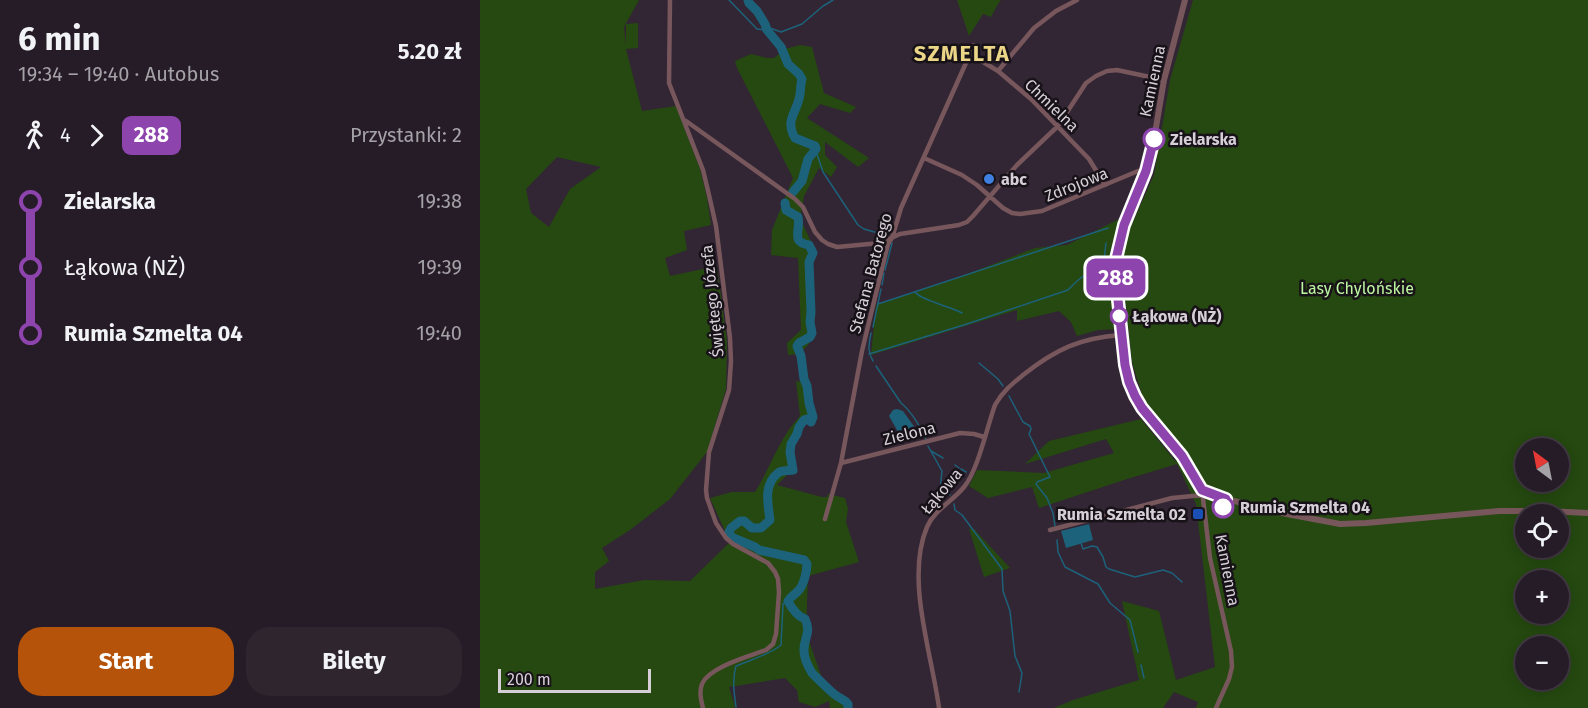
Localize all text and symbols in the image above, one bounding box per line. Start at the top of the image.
text: 6 min [18,19,101,59]
text: 5.20 zł [398,38,462,65]
district label: SZMELTA [914,40,1010,67]
street label: Kamienna [1136,44,1169,118]
text: 19:34 – 19:40 · Autobus [18,62,219,86]
street label: Chmielna [1021,75,1083,136]
icon: walk [18,119,51,152]
icon: forward [80,119,113,152]
text: 288 [134,122,169,148]
text: 4 [60,123,71,147]
text: Przystanki: 2 [350,123,462,147]
marker: Zielarska [1143,128,1165,150]
place label: Zielarska [1170,130,1237,149]
street label: Zdrojowa [1042,163,1111,206]
place label: abc [1001,170,1027,189]
marker: abc [982,172,996,186]
text: Zielarska [64,188,156,215]
text: 19:38 [417,189,462,213]
street label: Stefana Batorego [845,211,896,336]
street label: Świętego Józefa [696,244,728,358]
text: Łąkowa (NŻ) [64,254,185,281]
text: 19:39 [418,255,462,279]
line badge: 288 [1082,258,1150,298]
text: 288 [1098,265,1134,291]
park label: Lasy Chylońskie [1300,279,1414,298]
marker: Łąkowa (NŻ) [1110,307,1128,325]
place label: Łąkowa (NŻ) [1132,307,1221,326]
text: Rumia Szmelta 04 [64,320,243,347]
text: 19:40 [416,321,462,345]
street label: Zielona [881,418,937,449]
north arrow [1515,438,1569,492]
map controls [1515,438,1569,690]
street label: Łąkowa [917,464,967,519]
marker: Rumia Szmelta 04 [1212,496,1234,518]
place label: Rumia Szmelta 04 [1240,498,1370,517]
button: locate [1515,504,1569,558]
place label: Rumia Szmelta 02 [1057,505,1186,524]
marker: Rumia Szmelta 02 [1191,507,1205,521]
street label: Kamienna [1211,533,1244,607]
button: + [1515,570,1569,624]
button: Start [18,627,234,696]
button: Bilety [246,627,462,696]
button: − [1515,636,1569,690]
scale bar [498,666,651,694]
text: 200 m [507,670,551,689]

